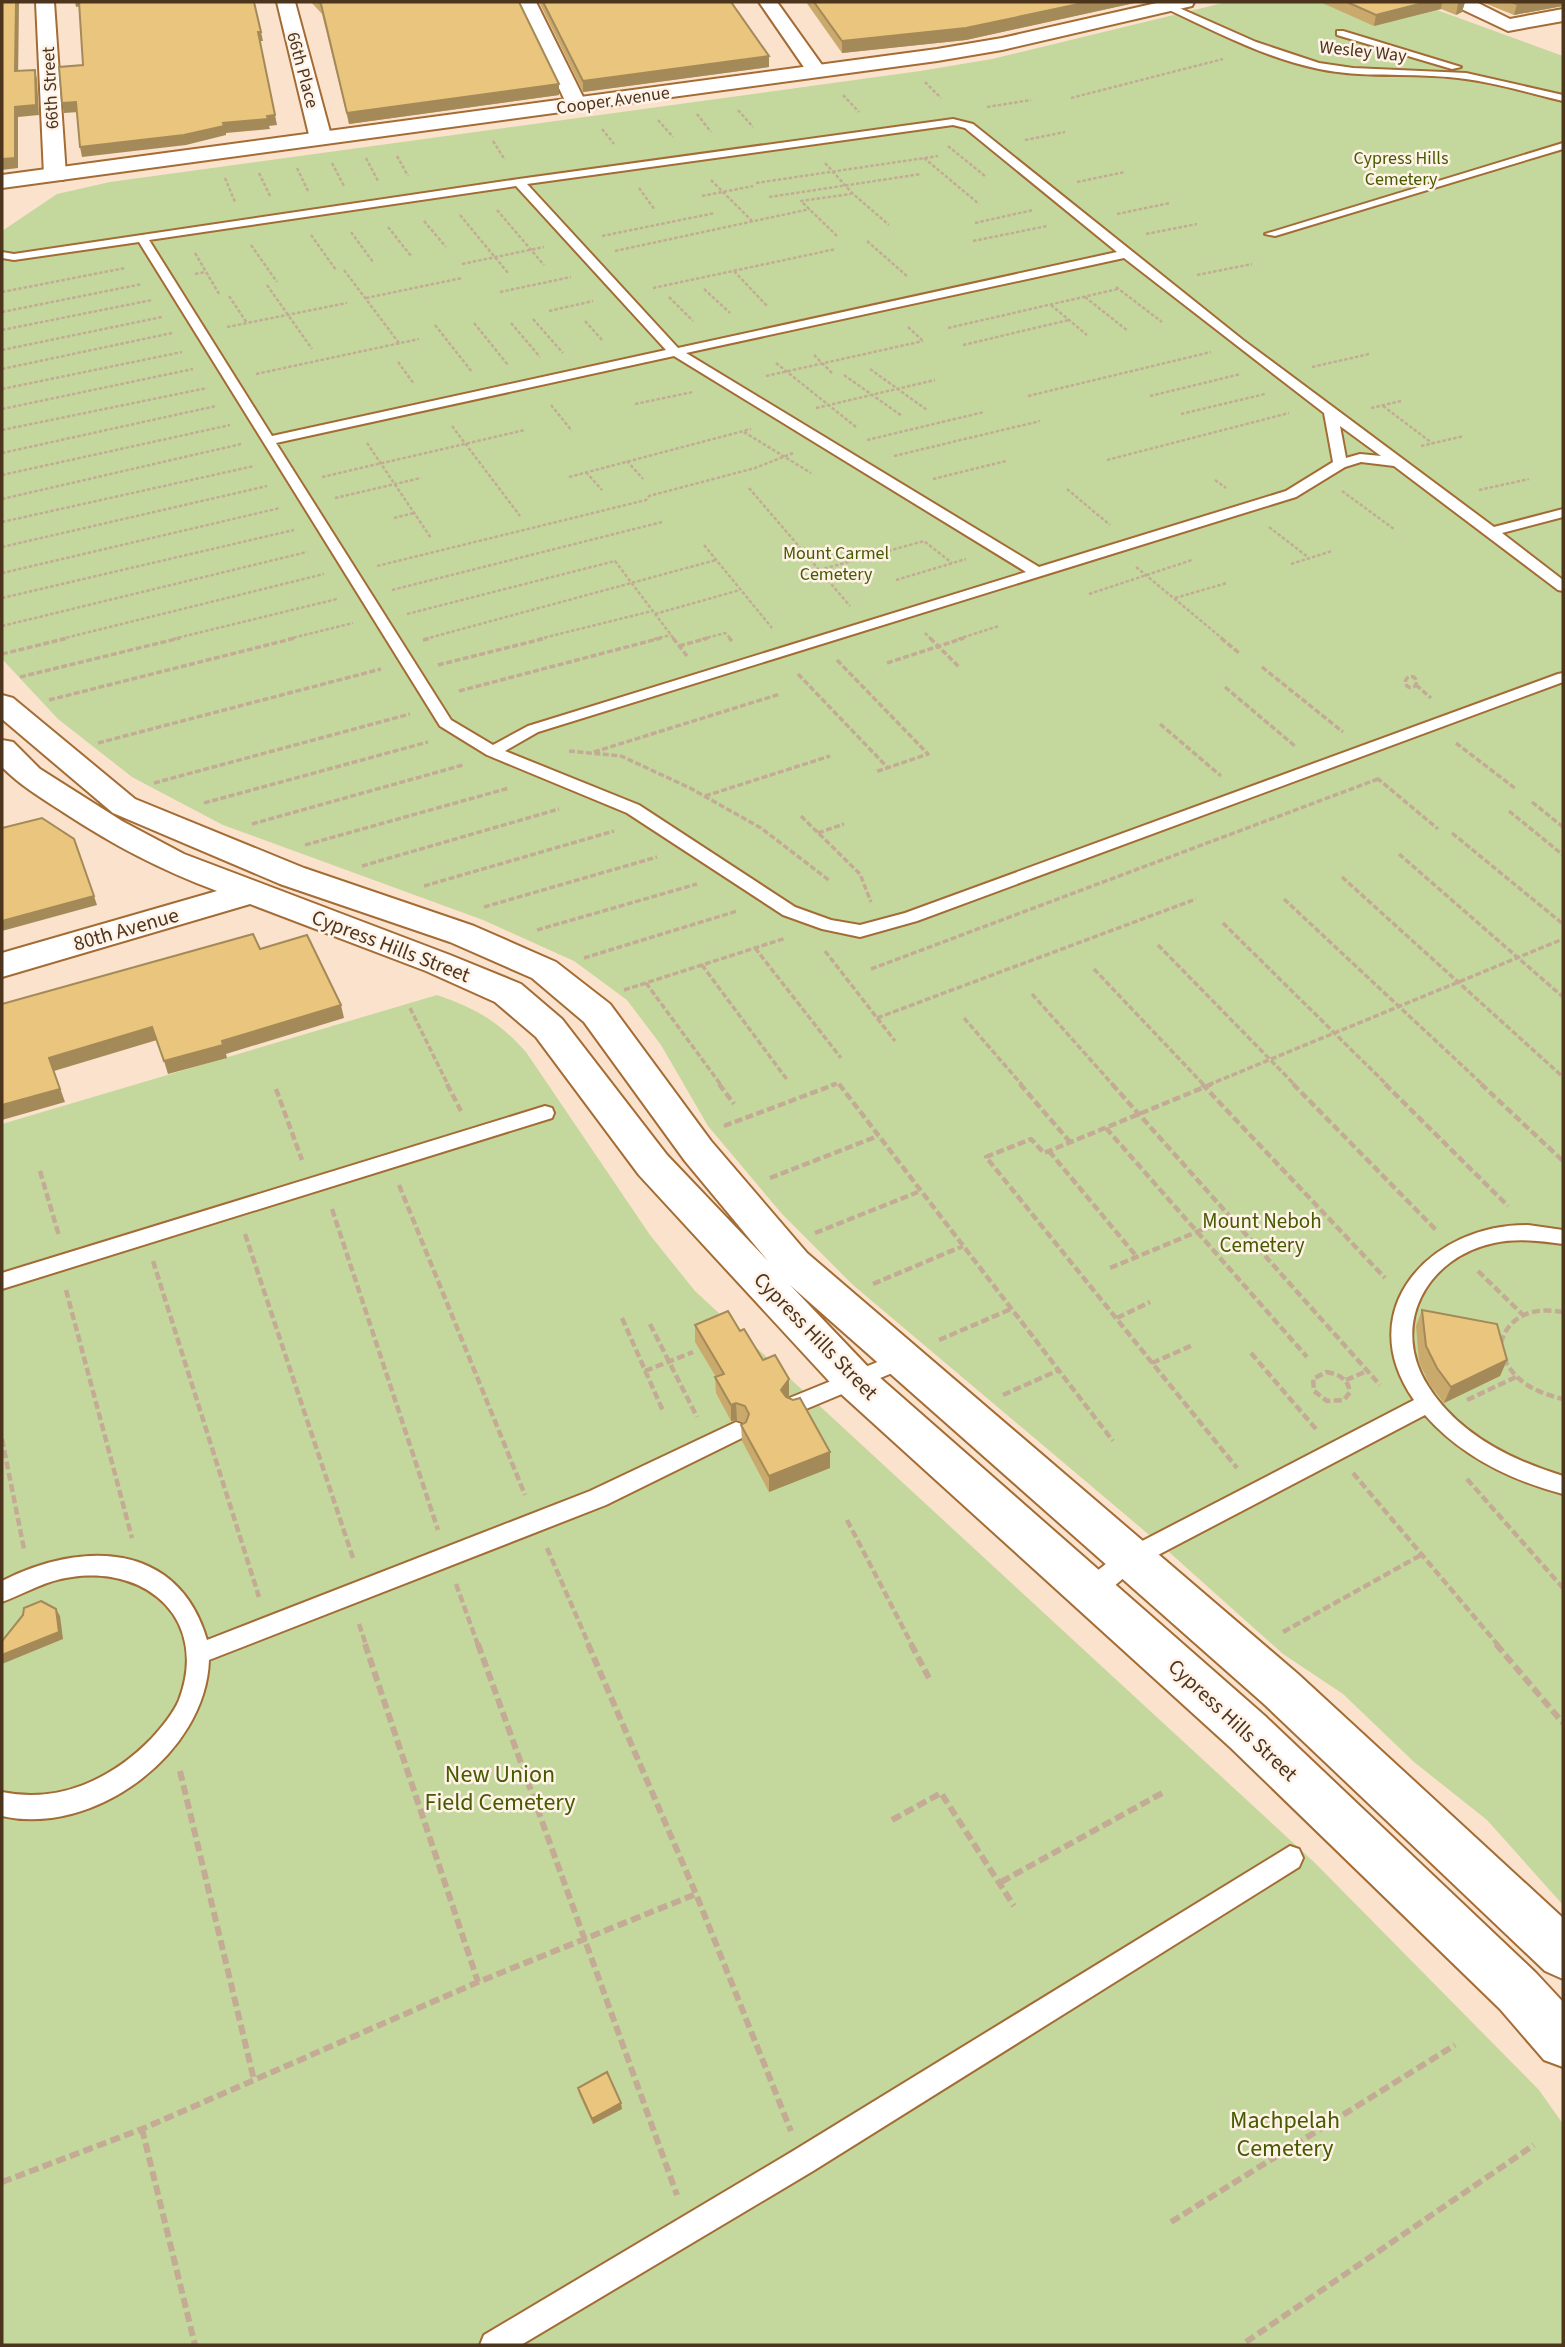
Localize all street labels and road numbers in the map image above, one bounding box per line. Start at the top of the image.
street label: 66th Place [280,29,325,111]
street label: Wesley Way [1318,34,1408,69]
street label: 66th Street [36,46,65,130]
street label: Cooper Avenue [555,80,671,121]
street label: 80th Avenue [70,900,182,958]
street label: Cypress Hills Street [307,902,475,990]
street label: Cypress Hills Street [747,1265,885,1407]
street label: Cypress Hills Street [1161,1652,1305,1788]

